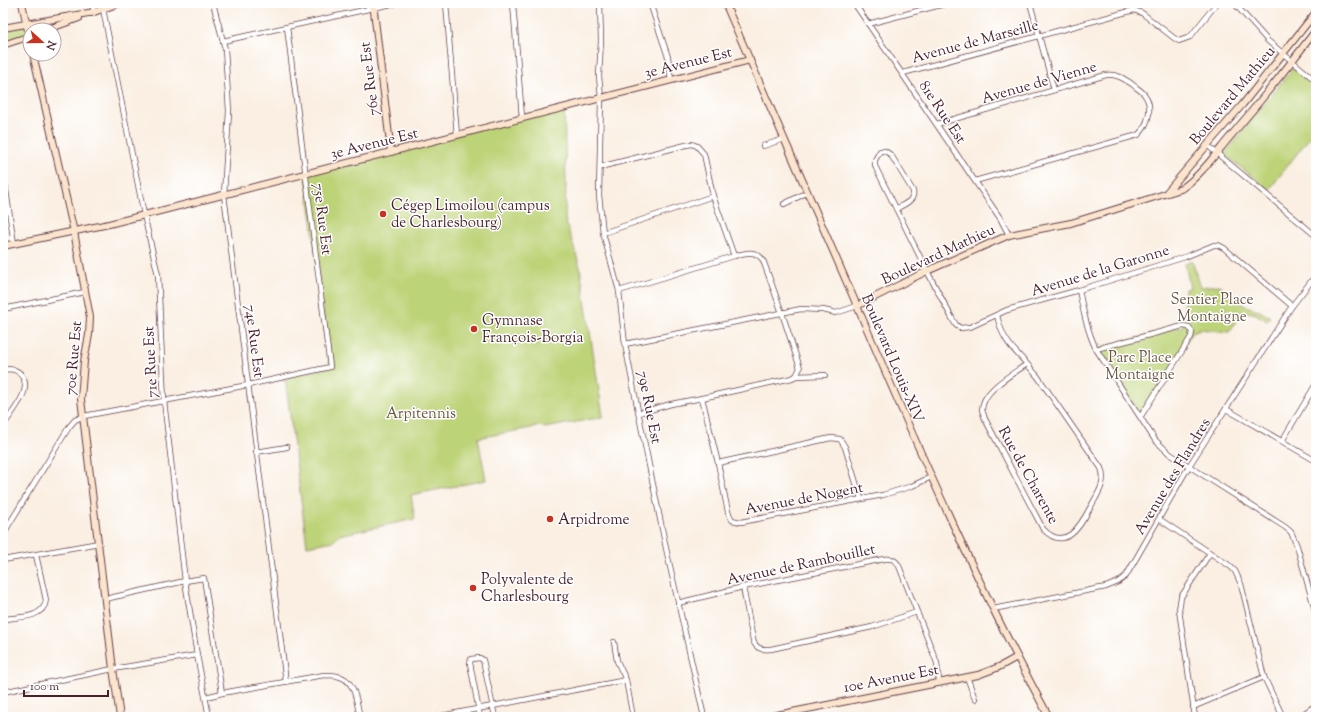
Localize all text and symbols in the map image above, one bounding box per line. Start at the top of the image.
street label: Avenue de Marseille [910,15,1041,69]
north arrow [22,22,62,62]
text: N [41,37,60,52]
street label: 76e Rue Est [356,41,385,117]
street label: 3e Avenue Est [642,42,734,84]
street label: Boulevard Mathieu [1185,42,1281,150]
street label: Avenue de Vienne [979,57,1099,110]
street label: 81e Rue Est [913,77,971,149]
street label: 3e Avenue Est [328,123,420,165]
street label: 75e Rue Est [307,182,336,256]
place label: Cégep Limoilou (campus de Charlesbourg) [391,196,550,234]
marker: Cégep Limoilou (campus de Charlesbourg) [378,209,388,219]
street label: Boulevard Mathieu [878,220,999,291]
street label: Avenue de la Garonne [1029,240,1172,302]
park label: Sentier Place Montaigne [1171,290,1253,328]
street label: Boulevard Louis-XIV [855,291,928,426]
street label: 74e Rue Est [239,303,268,379]
place label: Gymnase François-Borgia [482,311,583,349]
street label: 70e Rue Est [61,320,88,396]
marker: Gymnase François-Borgia [469,324,479,334]
street label: 71e Rue Est [139,325,164,398]
park label: Parc Place Montaigne [1105,348,1175,386]
street label: 79e Rue Est [631,369,666,446]
park label: Arpitennis [386,404,456,425]
street label: Avenue des Flandres [1130,414,1217,539]
street label: Rue de Charente [992,423,1063,528]
street label: Avenue de Nogent [743,478,865,521]
place label: Arpidrome [558,510,629,531]
marker: Arpidrome [545,514,555,524]
street label: Avenue de Rambouillet [725,539,878,591]
place label: Polyvalente de Charlesbourg [481,570,574,608]
marker: Polyvalente de Charlesbourg [468,583,478,593]
street label: 10e Avenue Est [842,660,941,699]
scale bar [24,672,108,698]
text: 100 m [30,678,59,696]

